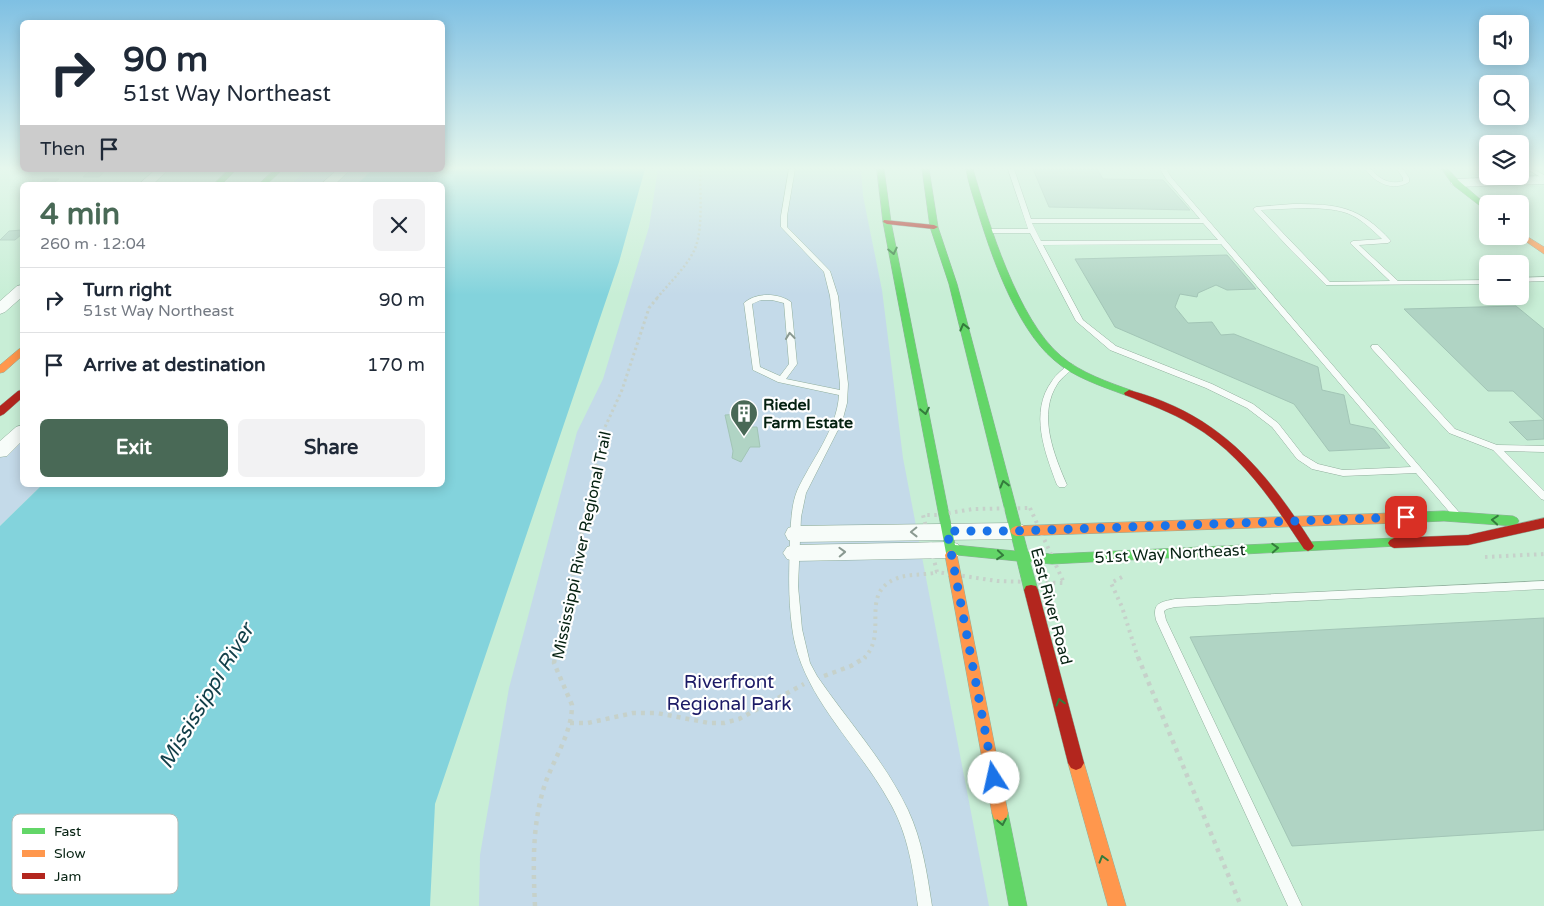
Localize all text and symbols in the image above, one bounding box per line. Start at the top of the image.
map controls [1479,15,1529,305]
button: sound [1479,15,1529,65]
text: 90 m [123,39,208,81]
icon: right [40,40,105,105]
button: search [1479,75,1529,125]
text: 51st Way Northeast [123,81,331,107]
icon: arrive [95,135,123,163]
button: layers [1479,135,1529,185]
text: Then [40,138,85,160]
button: + [1479,195,1529,245]
text: 4 min [40,196,120,233]
button: close [373,199,425,251]
text: 260 m · 12:04 [40,234,146,254]
one-way arrow [887,247,898,256]
button: − [1479,255,1529,305]
text: Turn right [83,279,171,301]
icon: right [40,286,68,314]
text: 90 m [379,289,425,311]
text: 51st Way Northeast [83,301,234,321]
one-way arrow [959,322,970,331]
one-way arrow [785,331,796,339]
icon: arrive [40,351,68,379]
text: Arrive at destination [83,354,266,376]
text: 170 m [367,354,425,376]
place label: Riedel Farm Estate [763,395,853,433]
building icon: Riedel Farm Estate [729,398,759,437]
one-way arrow [919,406,929,415]
button: Exit [40,419,228,477]
button: Share [238,419,425,477]
street label: Mississippi River Regional Trail [548,429,616,661]
one-way arrow [999,481,1009,489]
pin [1385,496,1427,538]
icon: arrive [1392,503,1420,531]
one-way arrow [1491,515,1499,526]
one-way arrow [910,527,918,537]
street label: 51st Way Northeast [1094,540,1246,568]
one-way arrow [1271,542,1279,553]
one-way arrow [839,546,847,557]
street label: East River Road [1026,546,1076,667]
one-way arrow [996,549,1004,560]
water label: Mississippi River [153,617,261,773]
park label: Riverfront Regional Park [666,671,792,715]
one-way arrow [1056,699,1066,707]
position arrow [967,751,1019,803]
legend [12,814,178,894]
one-way arrow [996,817,1007,826]
text: Fast [54,823,82,840]
text: Slow [54,845,86,862]
one-way arrow [1098,856,1108,864]
text: Jam [54,868,81,885]

